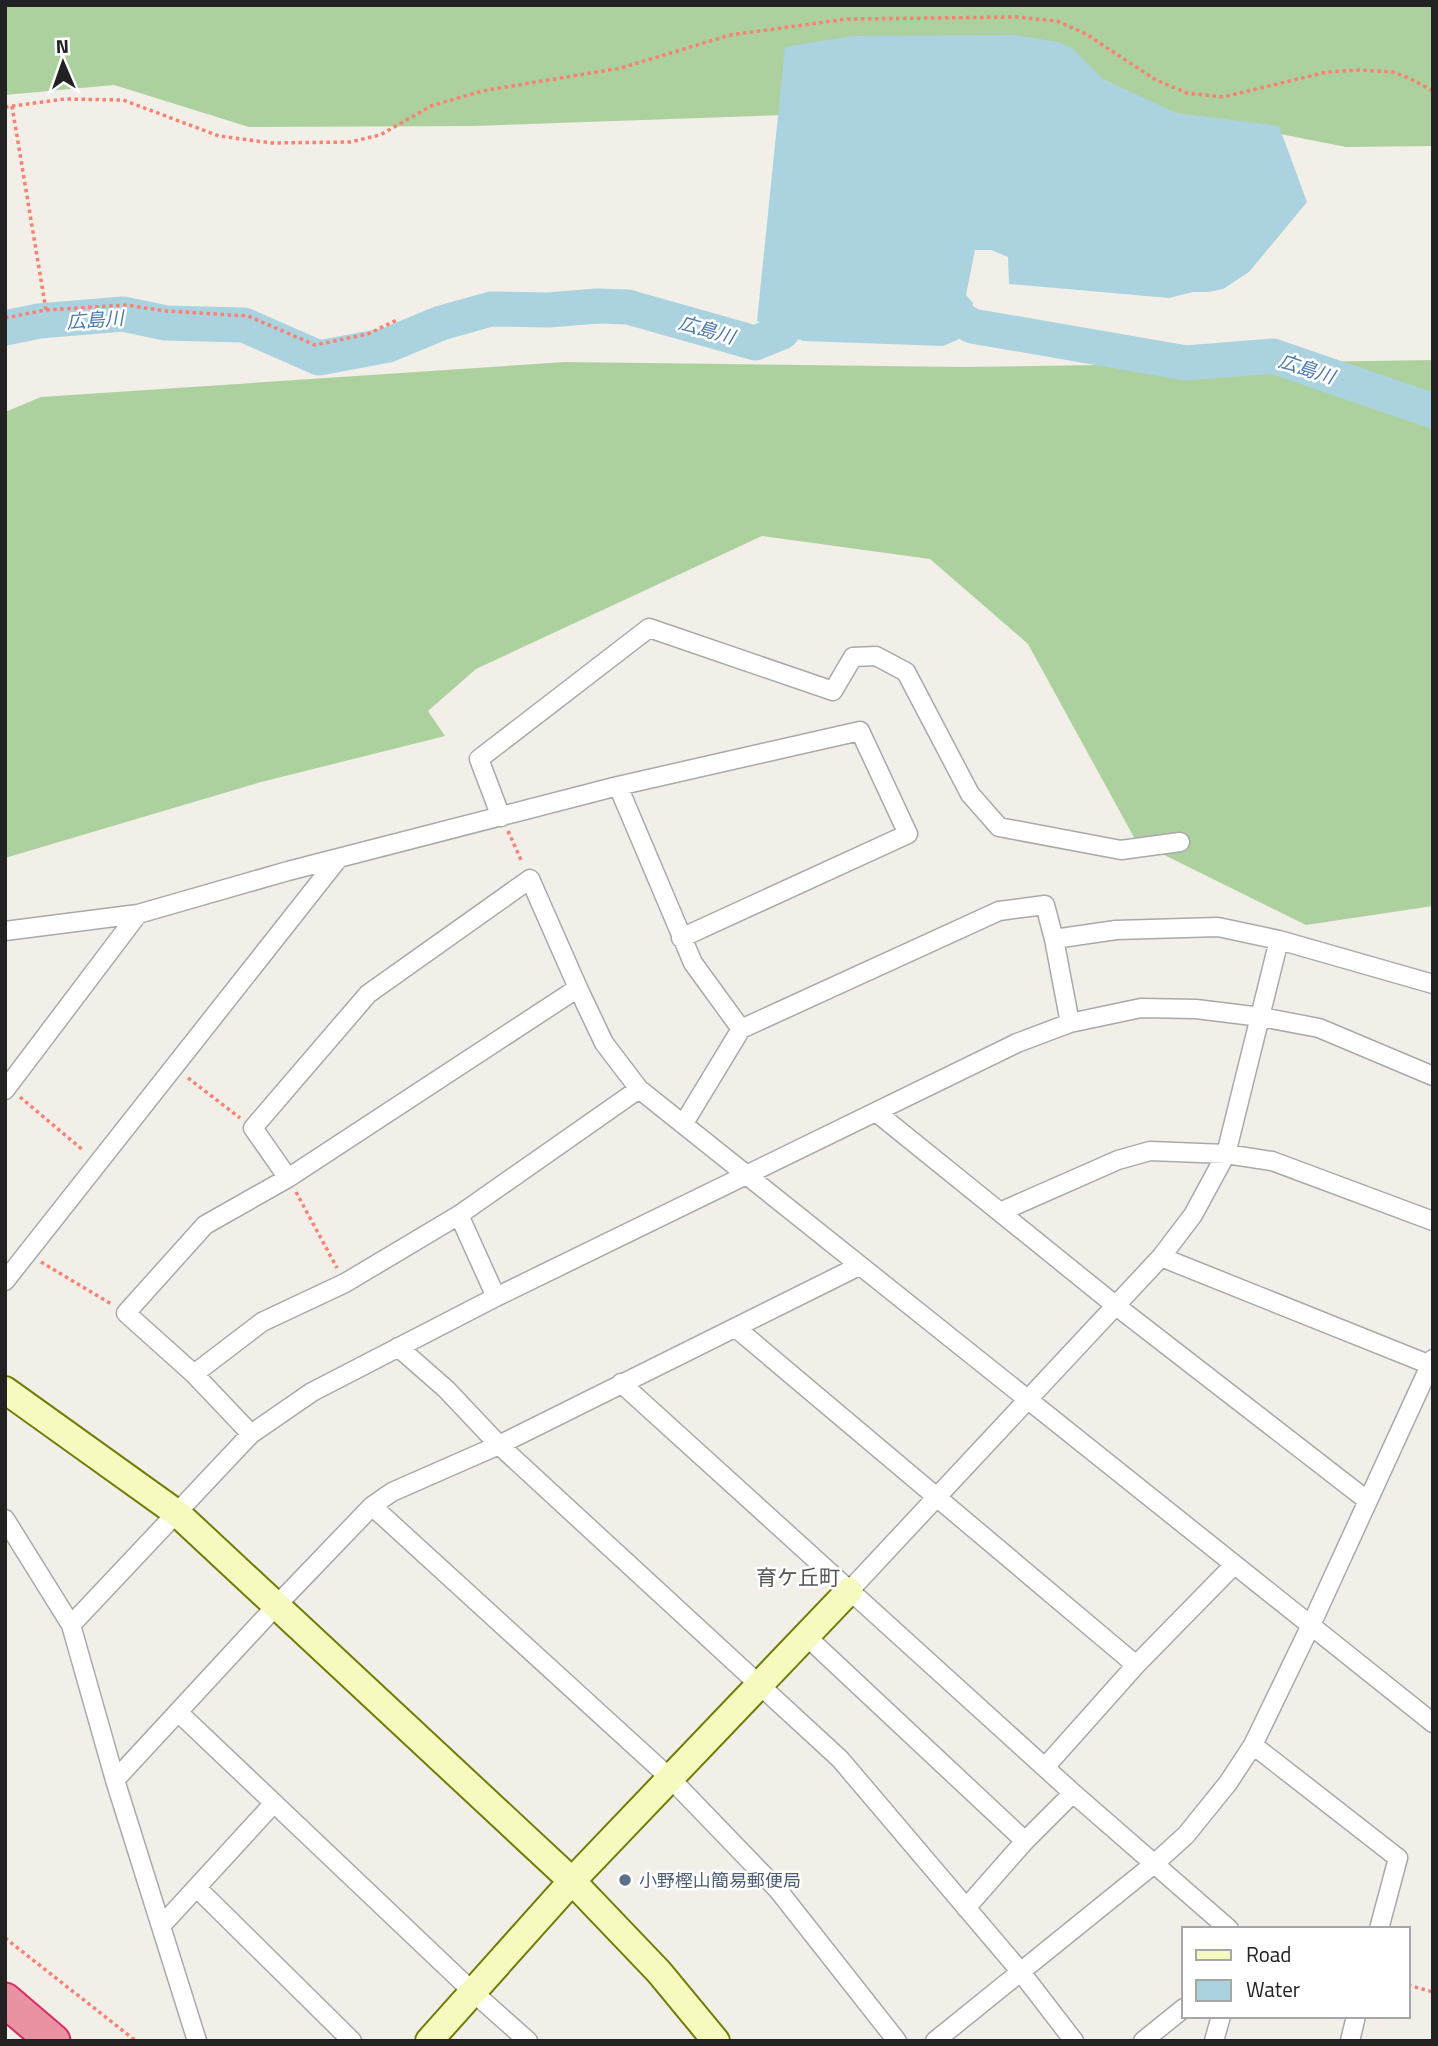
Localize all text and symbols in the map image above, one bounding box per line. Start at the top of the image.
north arrow [28,28,98,98]
text: N [55,31,69,60]
water label: 広島川 [66,302,126,335]
water label: 広島川 [676,307,740,351]
water label: 広島川 [1275,345,1340,391]
district label: 育ケ丘町 [756,1561,840,1593]
place label: 小野樫山簡易郵便局 [639,1867,801,1894]
marker: 小野樫山簡易郵便局 [617,1872,633,1888]
legend [1182,1927,1410,2018]
text: Road [1246,1938,1291,1970]
text: Water [1246,1973,1300,2005]

